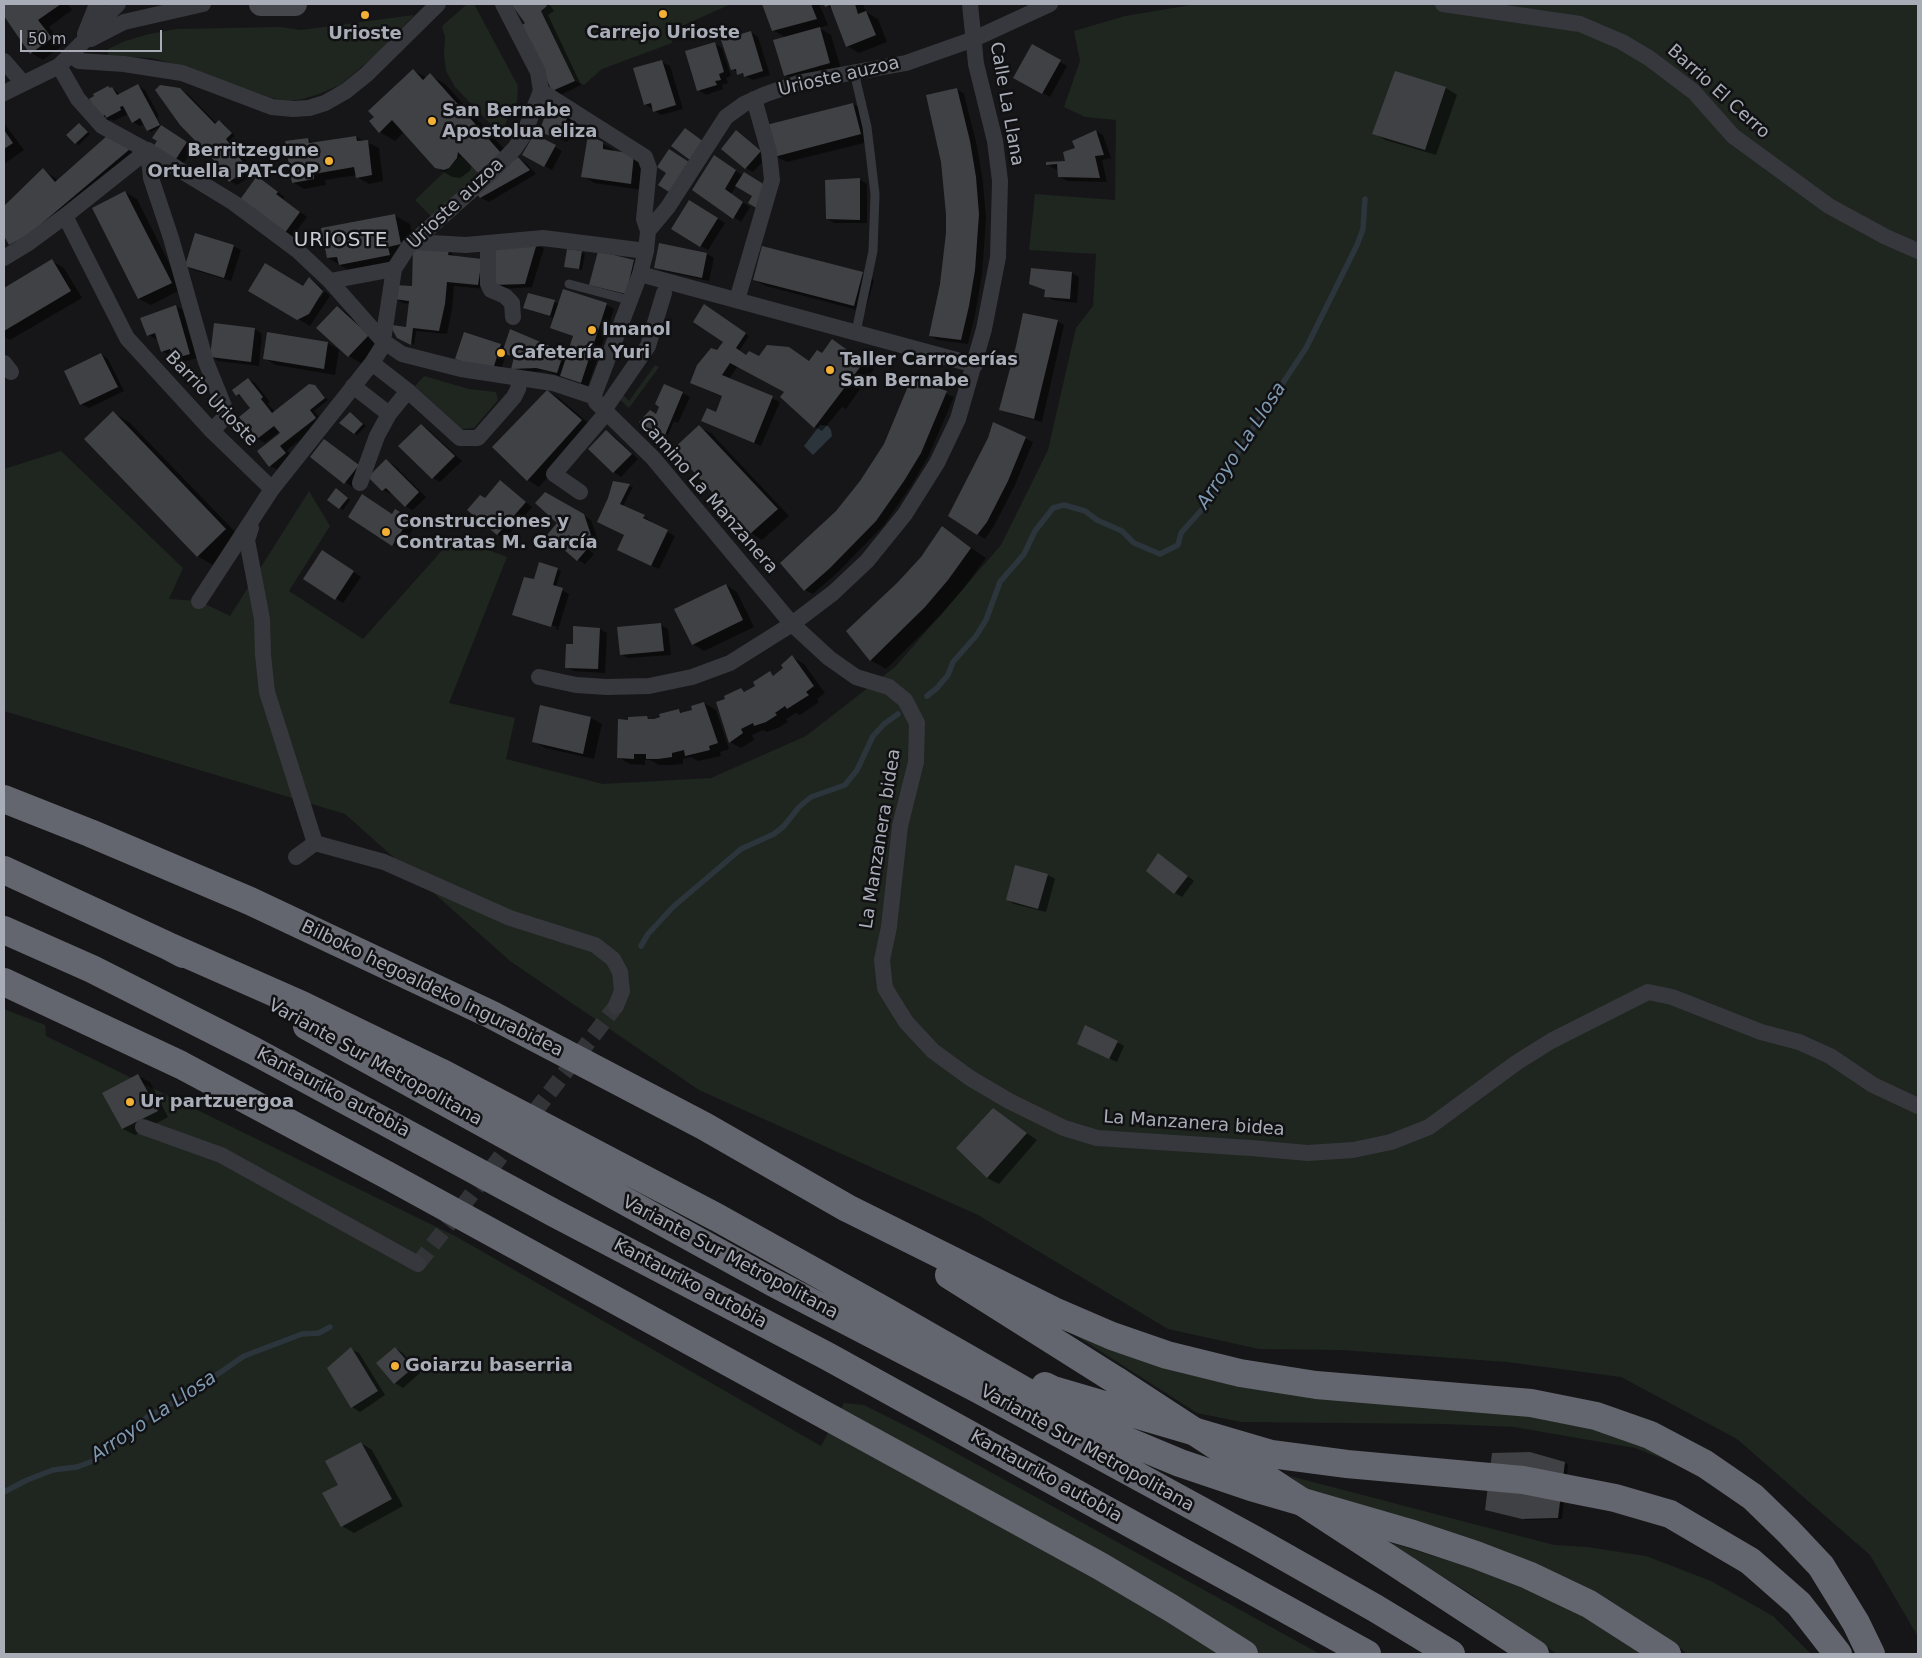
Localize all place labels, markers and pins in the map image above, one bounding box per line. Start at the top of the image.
marker: Carrejo Urioste [657,8,669,20]
marker: Urioste [359,9,371,21]
place label: Carrejo Urioste [586,22,740,44]
place label: Urioste [328,23,402,45]
place label: San Bernabe Apostolua eliza [442,100,597,142]
marker: San Bernabe Apostolua eliza [426,115,438,127]
place label: Berritzegune Ortuella PAT-COP [148,140,319,182]
marker: Berritzegune Ortuella PAT-COP [323,155,335,167]
place label: Imanol [602,319,671,341]
marker: Imanol [586,324,598,336]
place label: Cafetería Yuri [511,342,650,364]
marker: Cafetería Yuri [495,347,507,359]
place label: Taller Carrocerías San Bernabe [840,349,1018,392]
marker: Taller Carrocerías San Bernabe [824,364,836,376]
place label: Construcciones y Contratas M. García [396,511,598,554]
marker: Construcciones y Contratas M. García [380,526,392,538]
place label: Ur partzuergoa [140,1091,294,1113]
marker: Ur partzuergoa [124,1096,136,1108]
place label: Goiarzu baserria [405,1355,573,1377]
marker: Goiarzu baserria [389,1360,401,1372]

